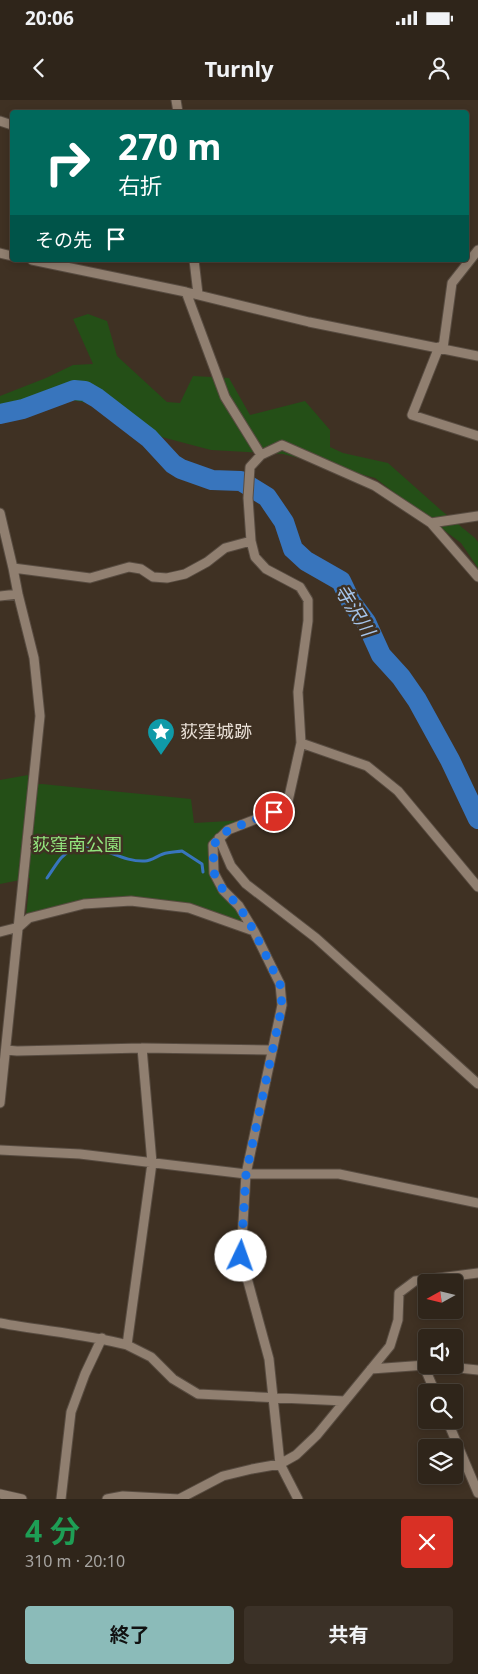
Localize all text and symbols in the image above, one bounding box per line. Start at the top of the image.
text: 20:06 [25,5,74,31]
text: Turnly [204,53,274,83]
icon: back [25,54,53,82]
icon: person [425,54,453,82]
text: 270 m [118,123,221,170]
icon: right [35,130,100,195]
text: 右折 [118,170,162,200]
icon: arrive [102,225,130,253]
text: その先 [35,227,92,253]
water label: 寺沢川 [329,579,382,643]
place icon: 荻窪城跡 [146,717,176,756]
place label: 荻窪城跡 [180,719,252,743]
pin [253,791,295,833]
icon: arrive [260,798,288,826]
park label: 荻窪南公園 [32,832,122,856]
position arrow [214,1229,266,1281]
north arrow [418,1274,462,1319]
map controls [418,1274,463,1484]
button: sound [418,1329,463,1374]
button: search [418,1384,463,1429]
button: layers [418,1439,463,1484]
text: 4 分 [25,1510,80,1551]
button: close [401,1516,453,1568]
text: 310 m · 20:10 [25,1550,125,1572]
button: 終了 [25,1606,234,1664]
button: 共有 [244,1606,453,1664]

